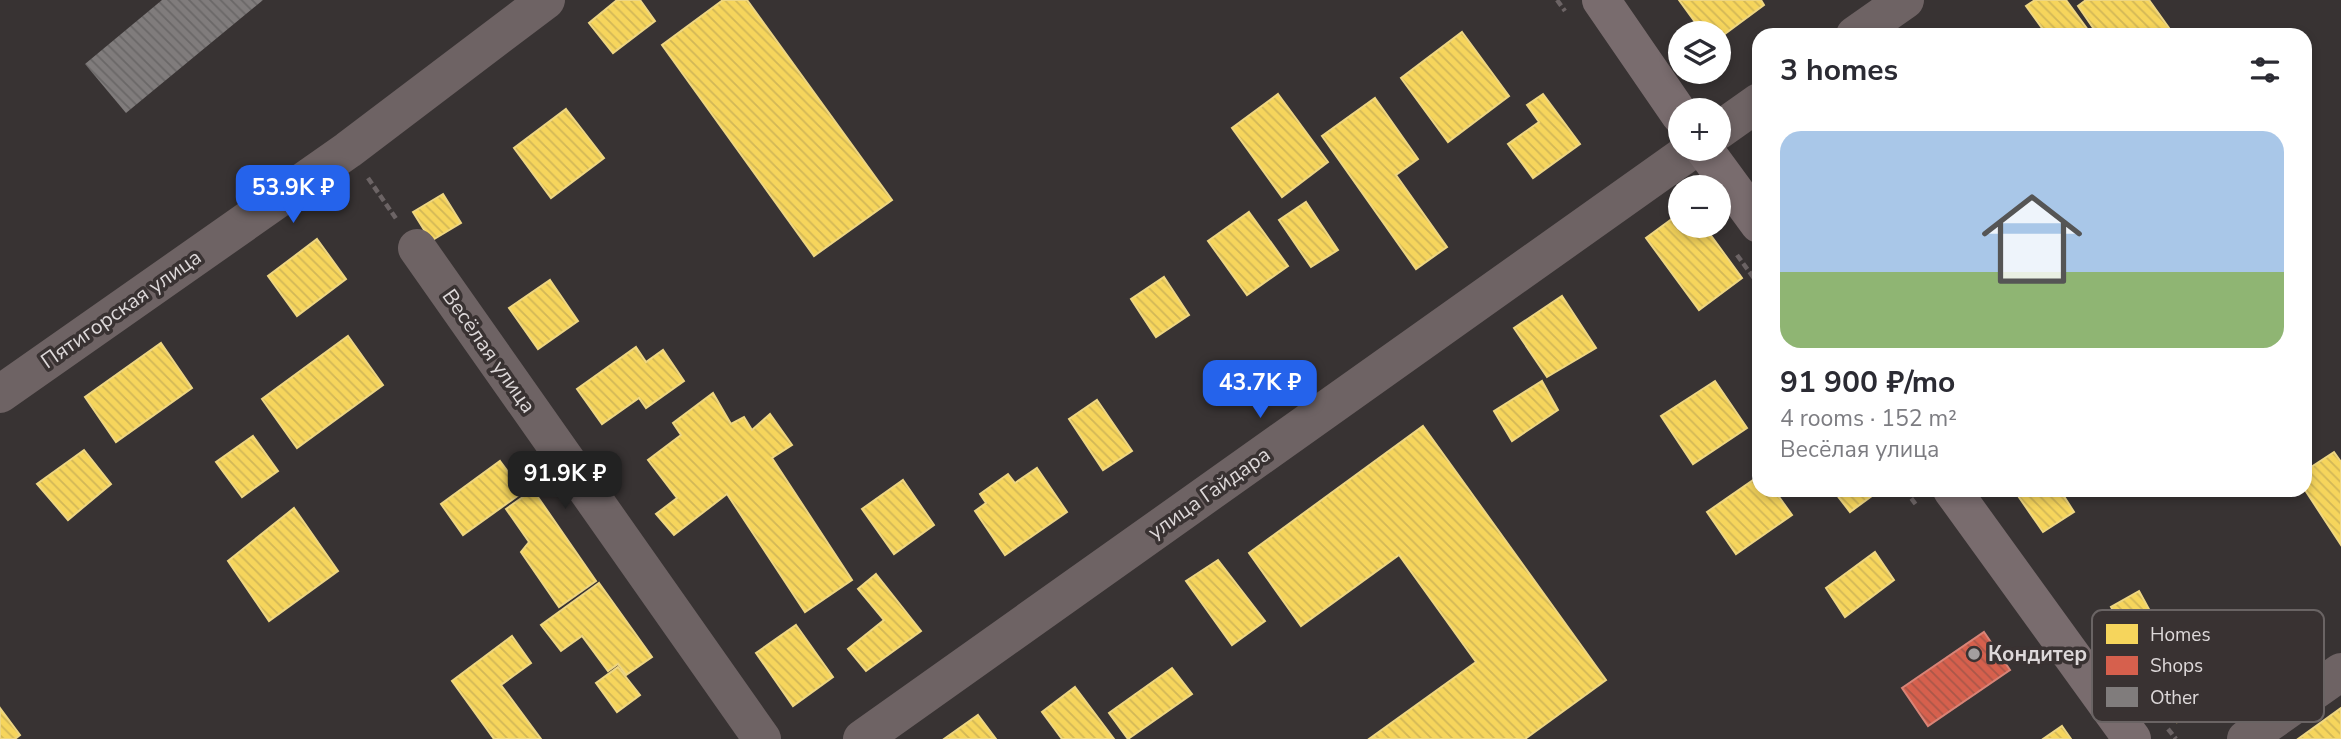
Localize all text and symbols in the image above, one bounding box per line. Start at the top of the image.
map controls [1668,21,1731,238]
button: layers [1668,21,1731,84]
text: 3 homes [1780,50,1898,91]
icon: filters [2246,51,2284,89]
button: + [1668,98,1731,161]
pin: 53.9K ₽ [228,166,358,225]
text: 53.9K ₽ [252,172,334,203]
button: − [1668,175,1731,238]
icon: home [1969,176,2095,302]
street label: Пятигорская улица [35,243,207,375]
street label: Весёлая улица [436,283,542,419]
pin: 43.7K ₽ [1195,360,1325,420]
text: 91 900 ₽/mo [1780,362,1955,403]
text: 43.7K ₽ [1219,367,1301,398]
text: 4 rooms · 152 m² [1780,403,1957,434]
text: Весёлая улица [1780,434,1939,465]
street label: улица Гайдара [1142,440,1276,546]
pin: 91.9K ₽ [500,452,630,511]
text: 91.9K ₽ [524,458,606,489]
legend [2092,610,2324,722]
text: Homes [2150,622,2211,648]
place label: Кондитер [1988,640,2087,668]
marker: Кондитер [1966,646,1982,662]
text: Shops [2150,653,2203,679]
text: Other [2150,685,2199,711]

